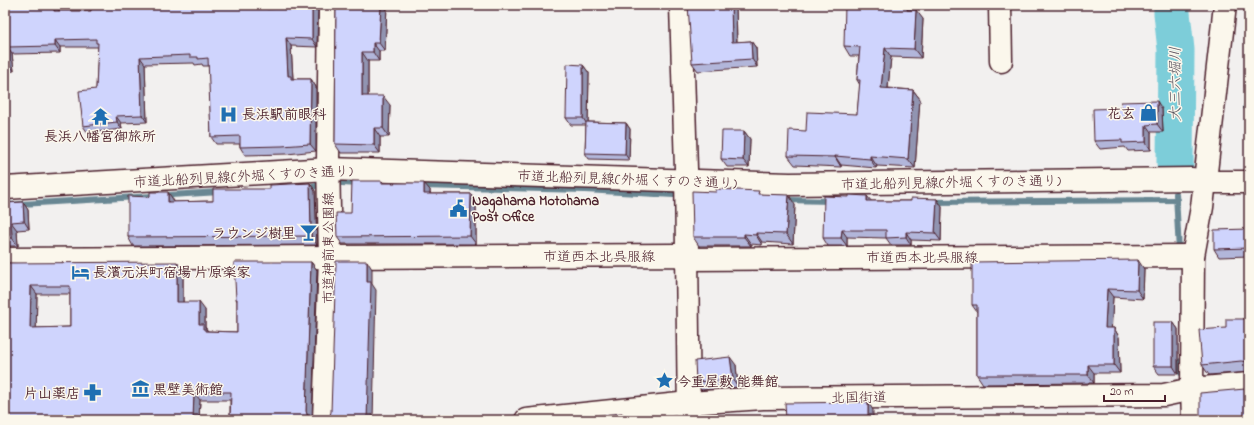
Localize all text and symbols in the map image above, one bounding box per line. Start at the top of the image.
water label: 大三六堀川 [1165,46,1187,122]
shop icon: 花玄 [1138,103,1158,123]
hospital icon: 長浜駅前眼科 [219,104,239,124]
place label: 花玄 [1107,104,1135,125]
place label: 長浜駅前眼科 [242,105,327,126]
temple icon: 長浜八幡宮御旅所 [90,106,110,126]
place label: 長浜八幡宮御旅所 [44,127,156,148]
street label: 市道北船列見線(外堀くすのき通り) [133,161,353,194]
street label: 市道北船列見線(外堀くすのき通り) [517,166,737,195]
street label: 市道北船列見線(外堀くすのき通り) [841,171,1061,196]
place label: Nagahama Motohama Post Office [472,191,599,228]
street label: 市道神前東公園線 [319,192,340,304]
public building icon: Nagahama Motohama Post Office [449,198,469,218]
bar icon: ラウンジ樹里 [299,223,319,243]
place label: ラウンジ樹里 [212,224,296,245]
street label: 市道西本北呉服線 [543,247,655,268]
street label: 市道西本北呉服線 [866,248,978,269]
hotel icon: 長濱元浜町宿場 片原楽家 [70,262,90,282]
place label: 長濱元浜町宿場 片原楽家 [93,263,251,284]
place icon: 今重屋敷 能舞館 [654,371,674,391]
place label: 今重屋敷 能舞館 [677,372,779,393]
scale bar [1104,377,1165,403]
museum icon: 黒壁美術館 [130,379,150,399]
place label: 黒壁美術館 [153,380,223,401]
pharmacy icon: 片山薬店 [83,383,103,403]
text: 20 m [1110,383,1133,401]
place label: 片山薬店 [24,384,80,405]
street label: 北国街道 [831,388,887,409]

